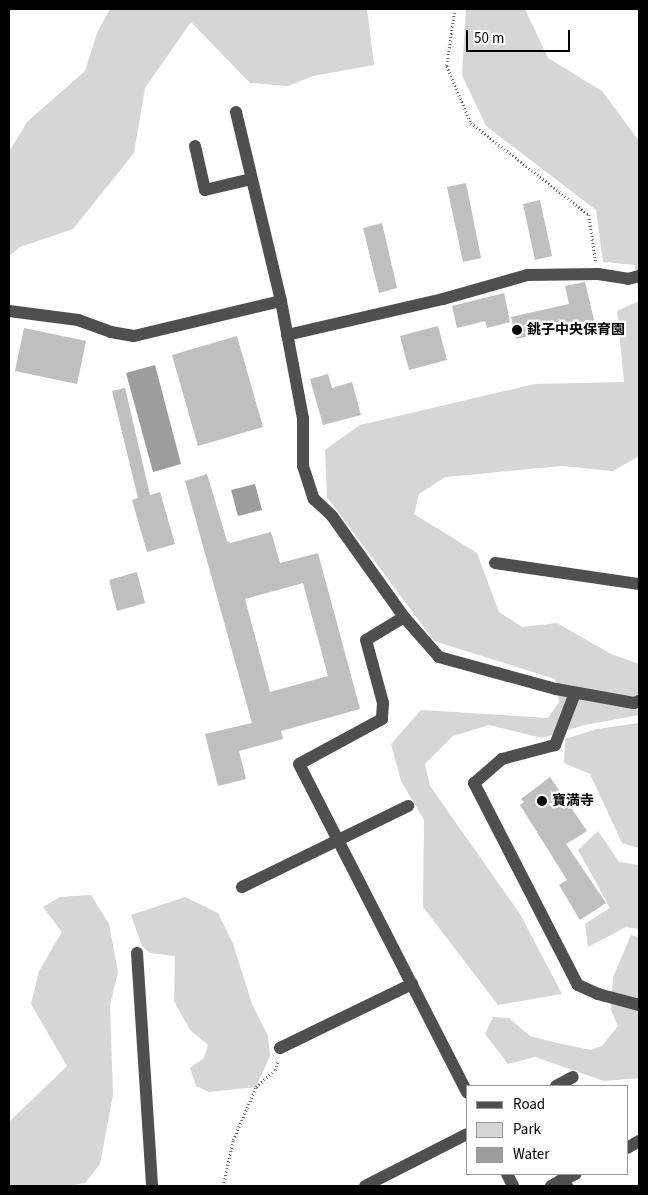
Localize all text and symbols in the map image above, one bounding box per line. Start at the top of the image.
scale bar [468,20,572,52]
text: 50 m [474,28,504,49]
place label: 銚子中央保育園 [527,322,625,338]
marker: 銚子中央保育園 [511,324,523,336]
place label: 寶満寺 [552,793,594,809]
marker: 寶満寺 [536,795,548,807]
legend [466,1085,628,1175]
text: Road [513,1094,545,1115]
text: Park [513,1119,541,1140]
text: Water [513,1144,549,1165]

